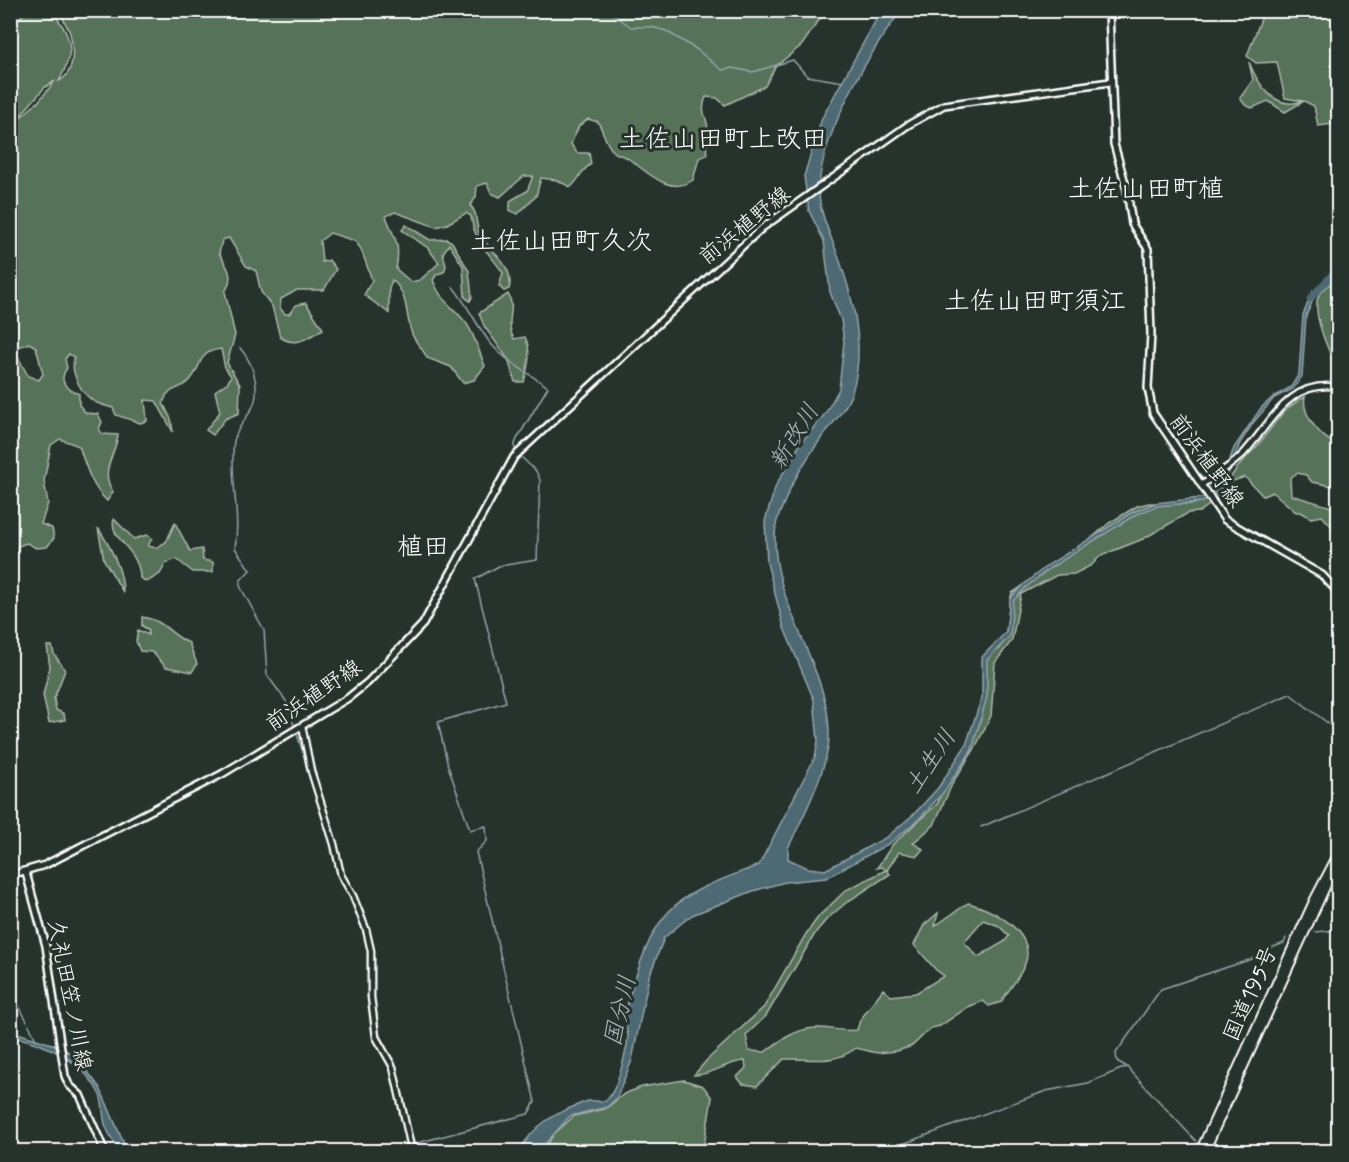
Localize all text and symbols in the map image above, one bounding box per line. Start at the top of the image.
district label: 土佐山田町上改田 [619,123,827,157]
district label: 土佐山田町植 [1068,173,1224,207]
street label: 前浜植野線 [693,181,797,271]
district label: 土佐山田町久次 [470,225,652,259]
district label: 土佐山田町須江 [944,285,1126,319]
water label: 新改川 [763,398,827,476]
street label: 前浜植野線 [1162,408,1250,514]
district label: 植田 [397,531,449,565]
street label: 前浜植野線 [261,654,367,738]
water label: 土生川 [898,723,964,801]
street label: 久礼田笠ノ川線 [41,917,97,1073]
street label: 国道195号 [1218,942,1284,1046]
water label: 国分川 [598,972,644,1050]

